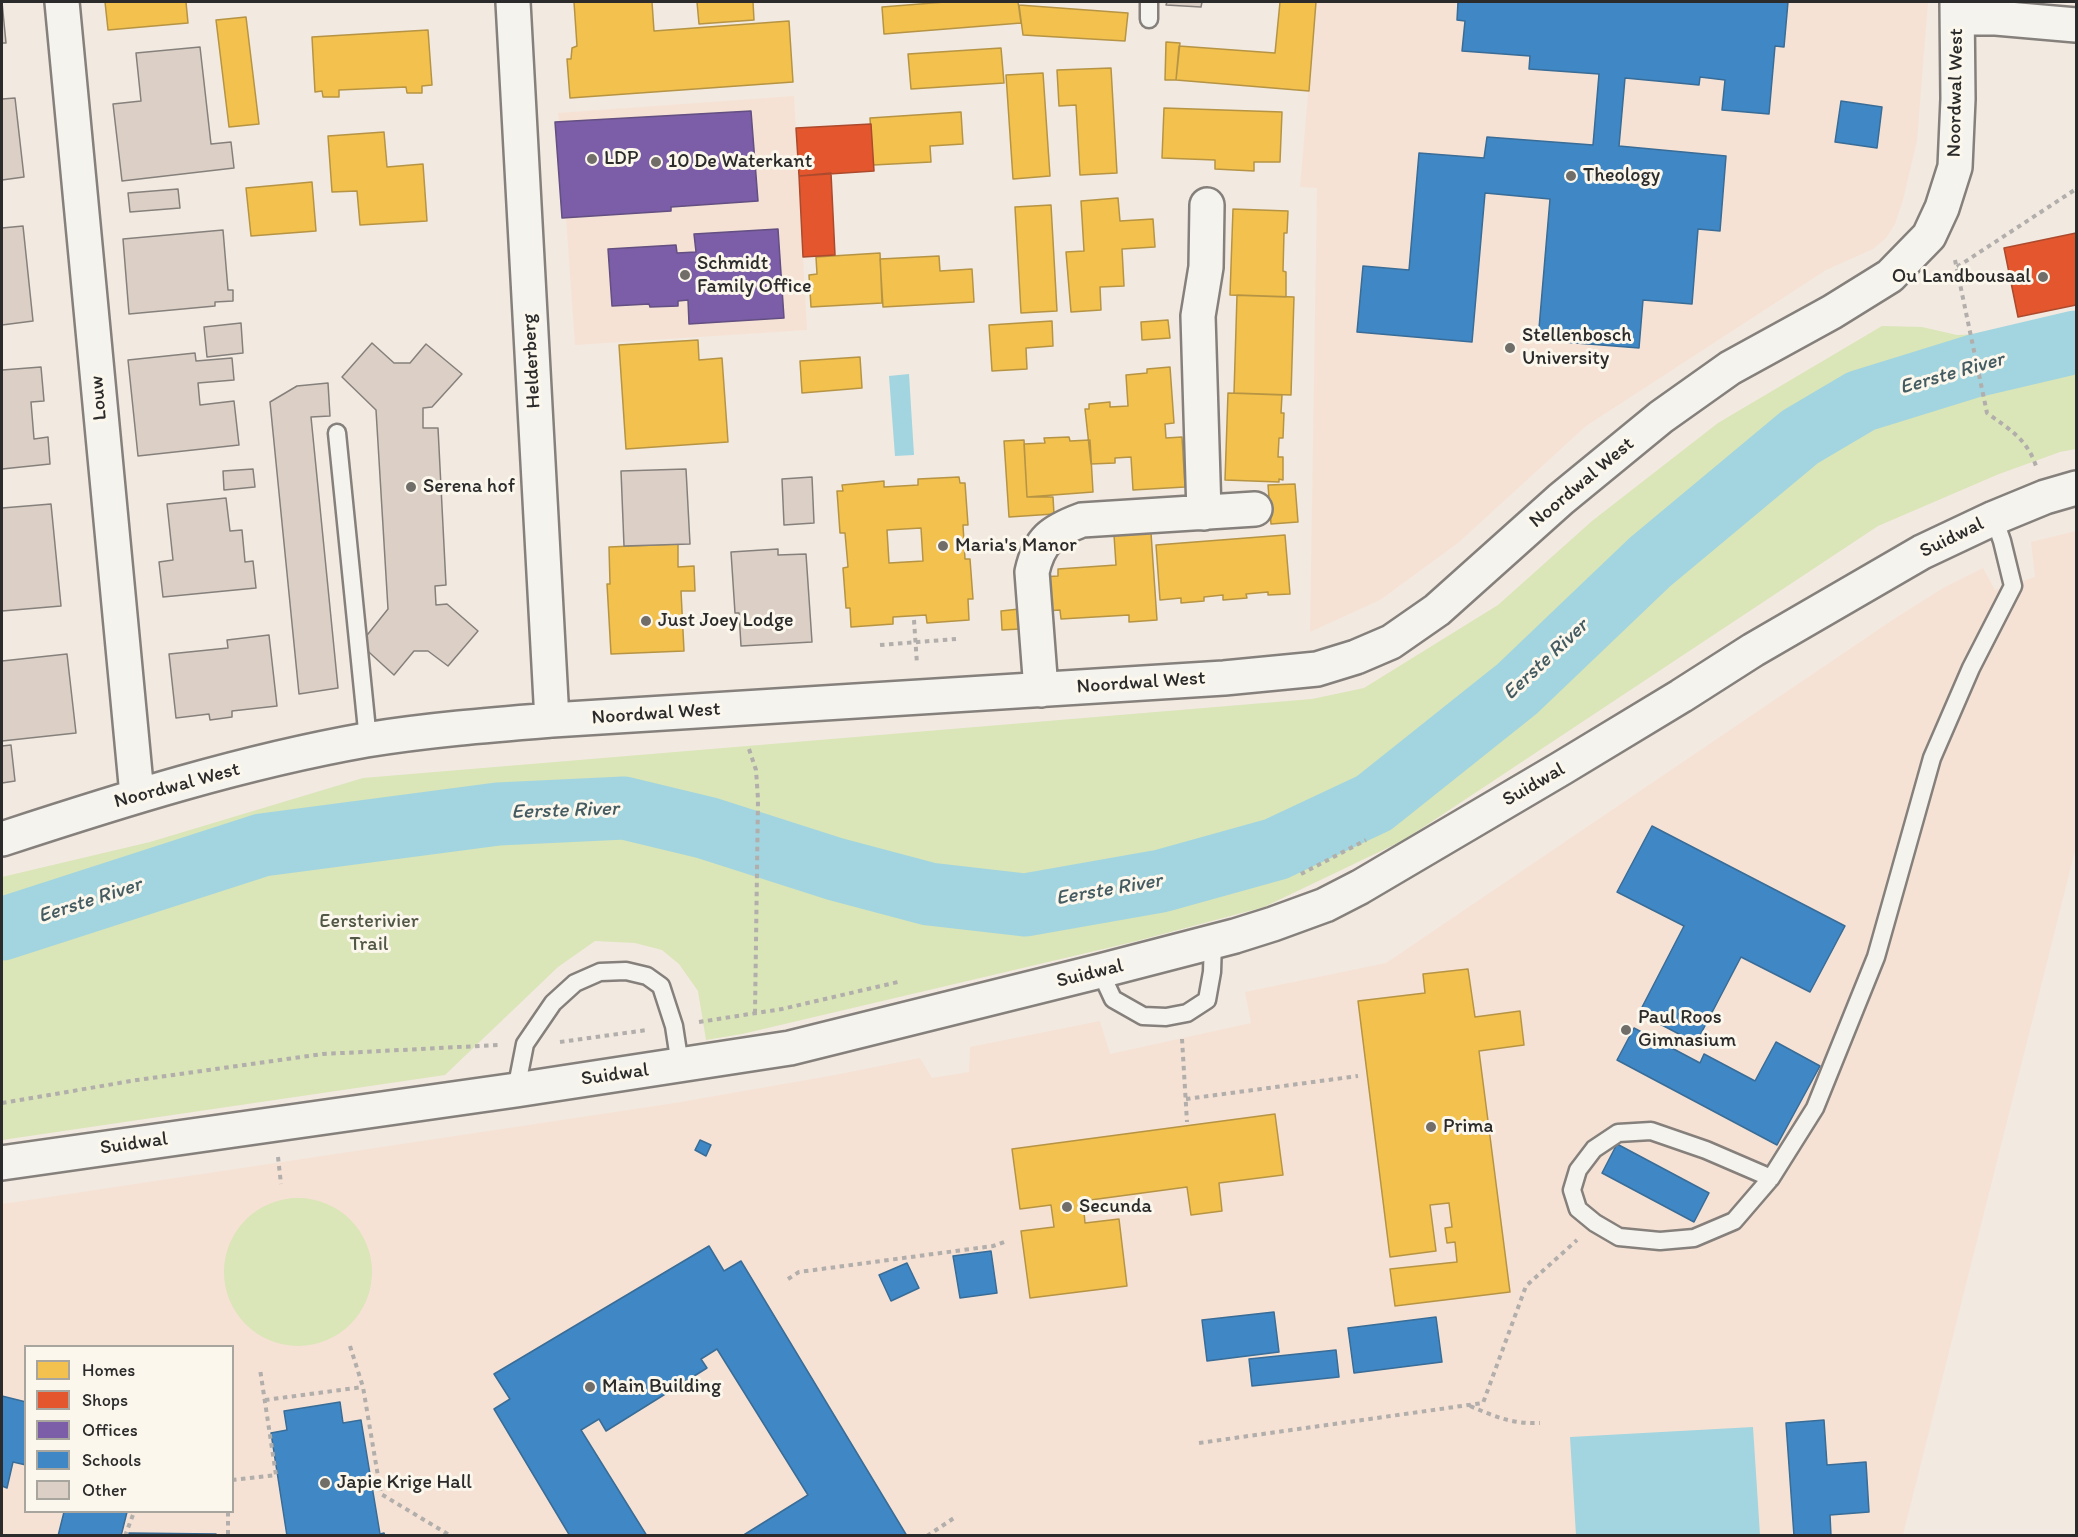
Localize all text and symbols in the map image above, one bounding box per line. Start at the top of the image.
street label: Noordwal West [1943,28,1969,158]
place label: LDP [604,147,638,171]
place label: 10 De Waterkant [668,150,812,174]
marker: LDP [585,152,599,166]
marker: 10 De Waterkant [649,155,663,169]
place label: Theology [1583,164,1660,188]
marker: Theology [1564,169,1578,183]
place label: Schmidt Family Office [697,252,812,299]
place label: Ou Landbousaal [1892,265,2031,289]
marker: Schmidt Family Office [678,268,692,282]
marker: Ou Landbousaal [2036,270,2050,284]
street label: Helderberg [518,313,546,409]
place label: Stellenbosch University [1522,324,1632,371]
marker: Stellenbosch University [1503,341,1517,355]
water label: Eerste River [1897,347,2007,401]
street label: Louw [85,375,113,421]
street label: Noordwal West [1525,432,1639,534]
place label: Serena hof [423,475,515,499]
marker: Serena hof [404,480,418,494]
street label: Suidwal [1916,512,1988,564]
place label: Maria's Manor [955,534,1077,558]
marker: Maria's Manor [936,539,950,553]
place label: Just Joey Lodge [658,609,794,633]
marker: Just Joey Lodge [639,614,653,628]
water label: Eerste River [1498,614,1594,706]
street label: Noordwal West [1076,667,1206,699]
street label: Noordwal West [591,698,721,730]
street label: Noordwal West [112,758,242,814]
street label: Suidwal [1499,758,1569,812]
water label: Eerste River [511,797,619,825]
water label: Eerste River [1054,868,1164,912]
water label: Eerste River [35,872,145,930]
park label: Eersterivier Trail [319,910,419,957]
street label: Suidwal [1054,954,1126,994]
place label: Paul Roos Gimnasium [1638,1006,1736,1053]
marker: Paul Roos Gimnasium [1619,1023,1633,1037]
street label: Suidwal [580,1058,650,1092]
place label: Prima [1443,1115,1493,1139]
marker: Prima [1424,1120,1438,1134]
street label: Suidwal [99,1127,169,1161]
place label: Secunda [1079,1195,1152,1219]
marker: Secunda [1060,1200,1074,1214]
legend [24,1345,234,1513]
text: Homes [82,1359,135,1381]
place label: Main Building [602,1375,721,1399]
marker: Main Building [583,1380,597,1394]
text: Shops [82,1389,128,1411]
text: Offices [82,1419,138,1441]
text: Schools [82,1449,141,1471]
place label: Japie Krige Hall [337,1471,472,1495]
marker: Japie Krige Hall [318,1476,332,1490]
text: Other [82,1479,127,1501]

